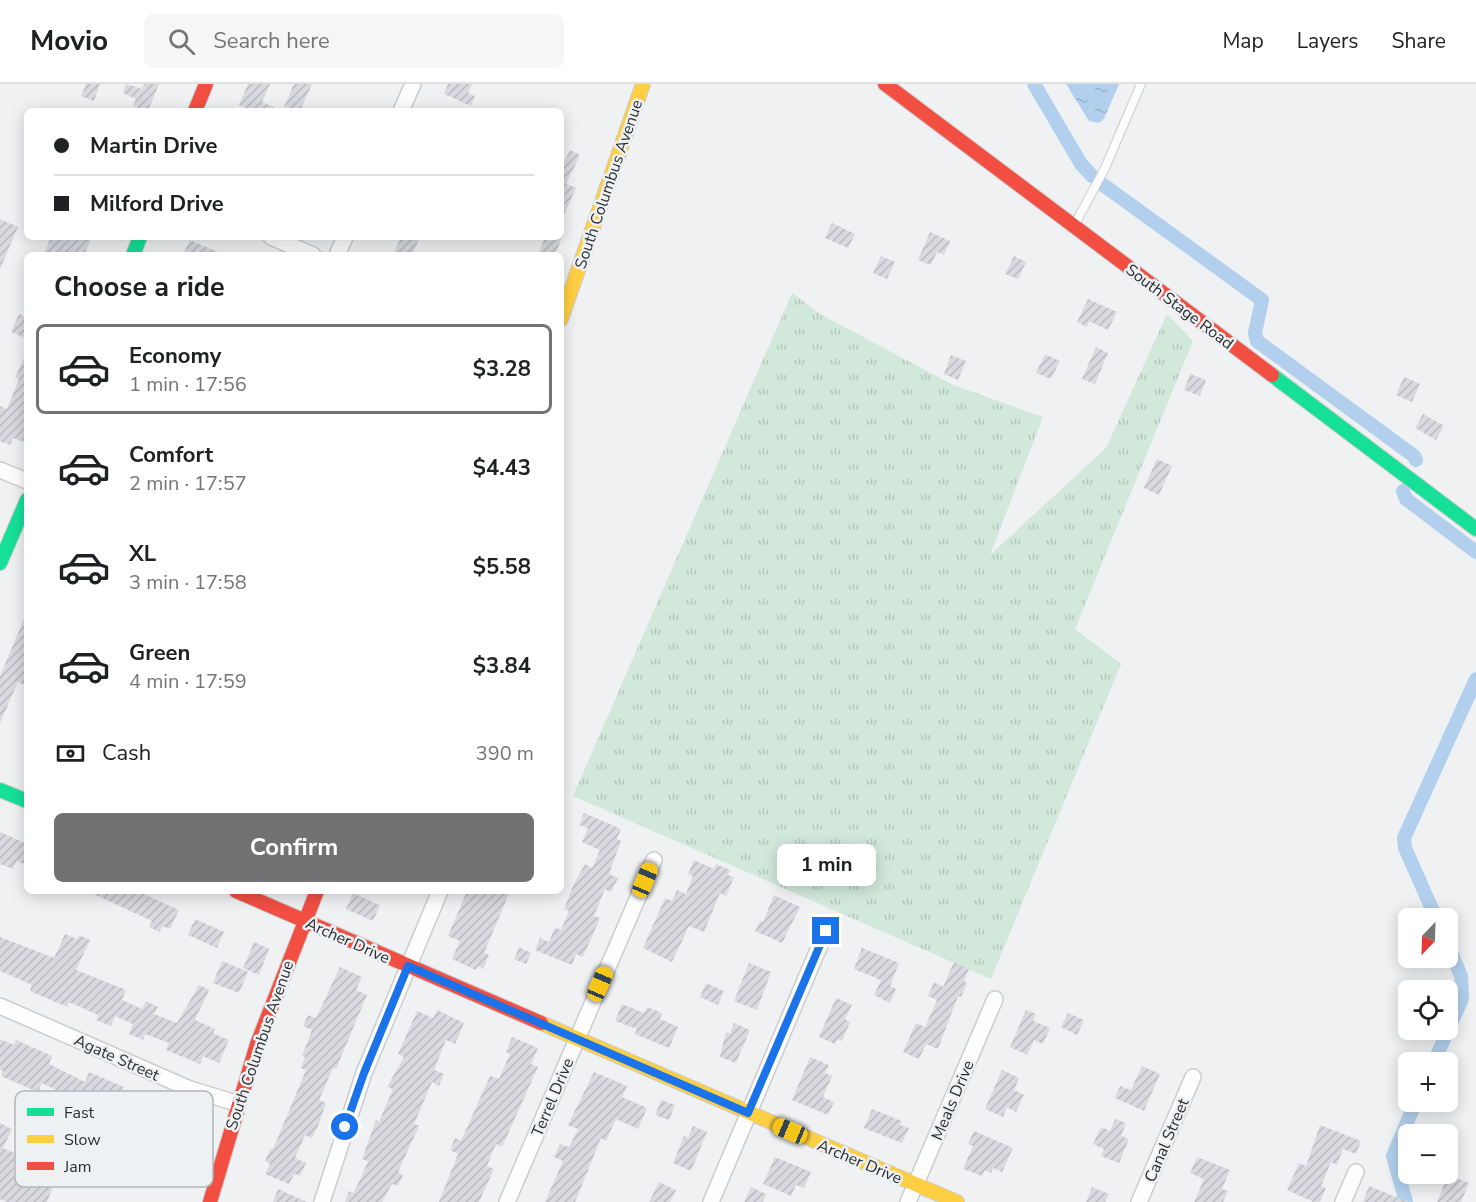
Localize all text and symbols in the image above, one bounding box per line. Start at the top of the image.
search box [144,14,564,68]
text: Movio [30,22,108,60]
icon: search [165,25,198,58]
text: Search here [213,26,330,56]
text: Map [1222,27,1264,55]
text: Layers [1297,27,1358,55]
text: Share [1391,27,1446,55]
street label: South Columbus Avenue [570,97,648,272]
text: Martin Drive [90,131,218,161]
text: Milford Drive [90,189,224,219]
street label: South Stage Road [1121,259,1238,355]
text: Choose a ride [54,269,225,306]
text: Economy [129,341,221,371]
icon: car [57,342,111,396]
text: $3.28 [473,354,531,384]
text: 1 min · 17:56 [129,371,247,398]
text: Comfort [129,440,213,470]
icon: car [57,441,111,495]
text: $4.43 [473,453,531,483]
text: 2 min · 17:57 [129,470,247,497]
text: XL [129,539,156,569]
icon: car [57,540,111,594]
text: $5.58 [473,552,531,582]
text: 3 min · 17:58 [129,569,247,596]
text: Green [129,638,190,668]
icon: car [57,639,111,693]
text: $3.84 [473,651,531,681]
text: 4 min · 17:59 [129,668,247,695]
icon: cash [54,737,87,770]
text: Cash [102,738,151,768]
text: 390 m [476,740,534,767]
button: Confirm [54,813,534,882]
callout: 1 min [776,844,876,886]
text: 1 min [801,851,852,878]
car [630,860,660,900]
north arrow [1398,908,1458,968]
map controls [1398,908,1458,1184]
street label: Archer Drive [302,913,393,969]
route end [812,917,839,944]
street label: South Columbus Avenue [221,958,299,1133]
car [585,964,615,1004]
button: locate [1398,980,1458,1040]
street label: Agate Street [70,1029,163,1087]
button: + [1398,1052,1458,1112]
street label: Terrel Drive [526,1055,579,1140]
street label: Meals Drive [926,1057,980,1144]
legend [15,1091,213,1187]
street label: Canal Street [1139,1095,1195,1186]
text: Fast [64,1102,95,1124]
route start [331,1113,358,1140]
car [770,1116,810,1146]
button: − [1398,1124,1458,1184]
text: Slow [64,1129,101,1151]
street label: Archer Drive [814,1134,905,1190]
text: Jam [63,1156,91,1178]

